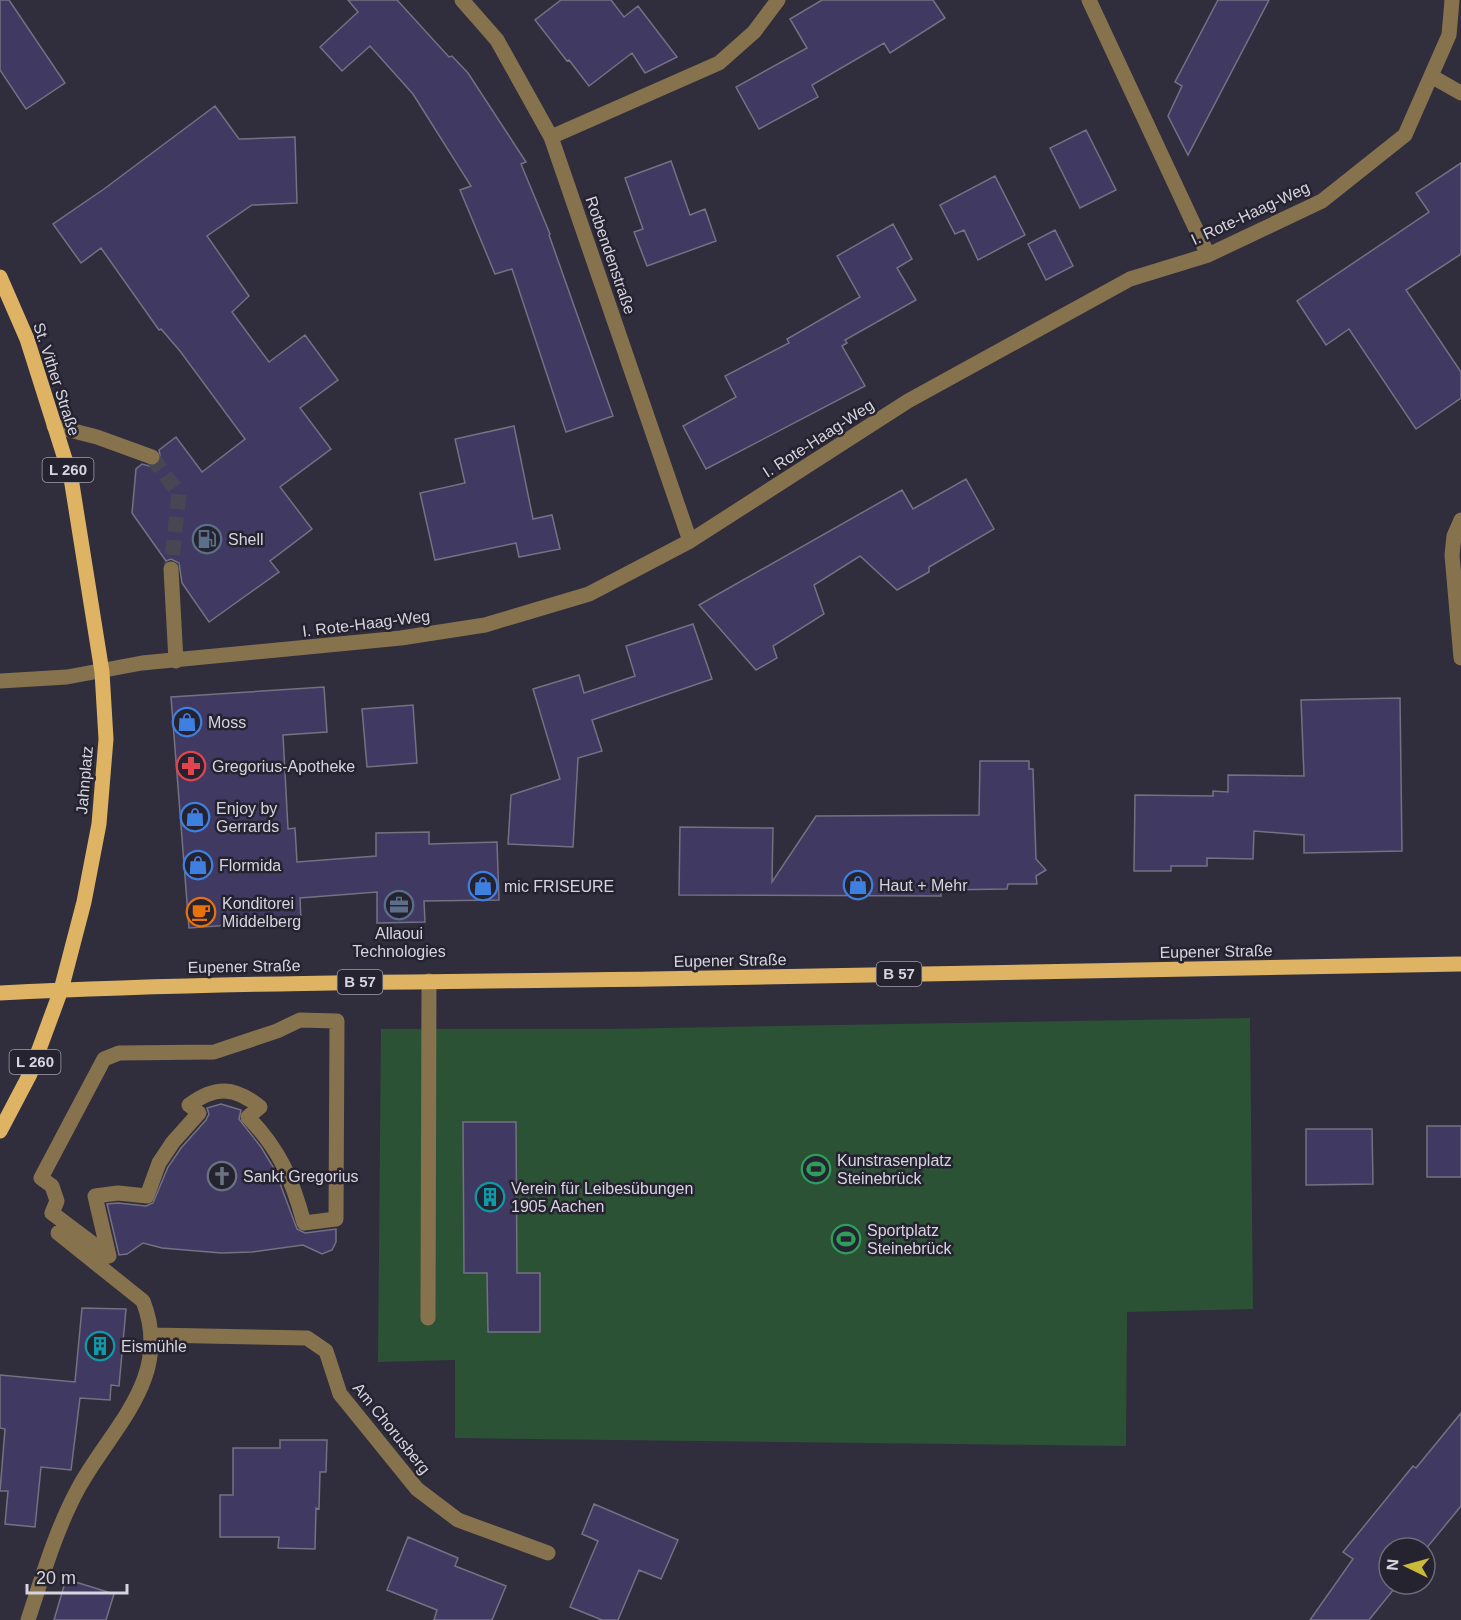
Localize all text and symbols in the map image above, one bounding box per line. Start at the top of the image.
street label: I. Rote-Haag-Weg [1188,179,1312,248]
street label: Rotbendenstraße [582,194,639,316]
street label: St. Vither Straße [30,320,83,438]
street label: I. Rote-Haag-Weg [760,396,877,481]
road number: L 260 [42,458,94,482]
fuel station icon: Shell [191,523,223,555]
place label: Shell [228,531,264,548]
street label: I. Rote-Haag-Weg [301,607,431,640]
shop icon: Moss [171,706,203,738]
place label: Moss [208,714,246,731]
street label: Jahnplatz [73,745,96,815]
pharmacy icon: Gregorius-Apotheke [175,750,207,782]
place label: Gregorius-Apotheke [212,758,355,775]
place label: Enjoy by Gerrards [216,800,279,835]
shop icon: Enjoy by Gerrards [179,801,211,833]
shop icon: Flormida [182,849,214,881]
place label: Flormida [219,857,281,874]
shop icon: Haut + Mehr [842,869,874,901]
shop icon: mic FRISEURE [467,870,499,902]
place label: Haut + Mehr [879,877,968,894]
place label: mic FRISEURE [504,878,614,895]
office icon: Allaoui Technologies [383,889,415,921]
place label: Konditorei Middelberg [222,895,301,930]
cafe icon: Konditorei Middelberg [185,896,217,928]
place label: Allaoui Technologies [352,925,446,960]
street label: Eupener Straße [1159,942,1273,961]
street label: Eupener Straße [673,951,787,970]
street label: Eupener Straße [187,957,301,976]
road number: B 57 [876,962,922,986]
road number: B 57 [338,970,382,994]
road number: L 260 [9,1050,60,1074]
place label: Kunstrasenplatz Steinebrück [837,1152,952,1187]
sports icon: Kunstrasenplatz Steinebrück [800,1153,832,1185]
church icon: Sankt Gregorius [206,1160,238,1192]
place label: Sankt Gregorius [243,1168,359,1185]
place label: Verein für Leibesübungen 1905 Aachen [511,1180,693,1215]
building icon: Verein für Leibesübungen 1905 Aachen [474,1181,506,1213]
place label: Sportplatz Steinebrück [867,1222,952,1257]
sports icon: Sportplatz Steinebrück [830,1223,862,1255]
building icon: Eismühle [84,1330,116,1362]
place label: Eismühle [121,1338,187,1355]
street label: Am Chorusberg [350,1379,433,1477]
north arrow [1377,1536,1437,1596]
scale bar [27,1557,128,1595]
text: N [1384,1558,1402,1571]
text: 20 m [36,1568,76,1588]

